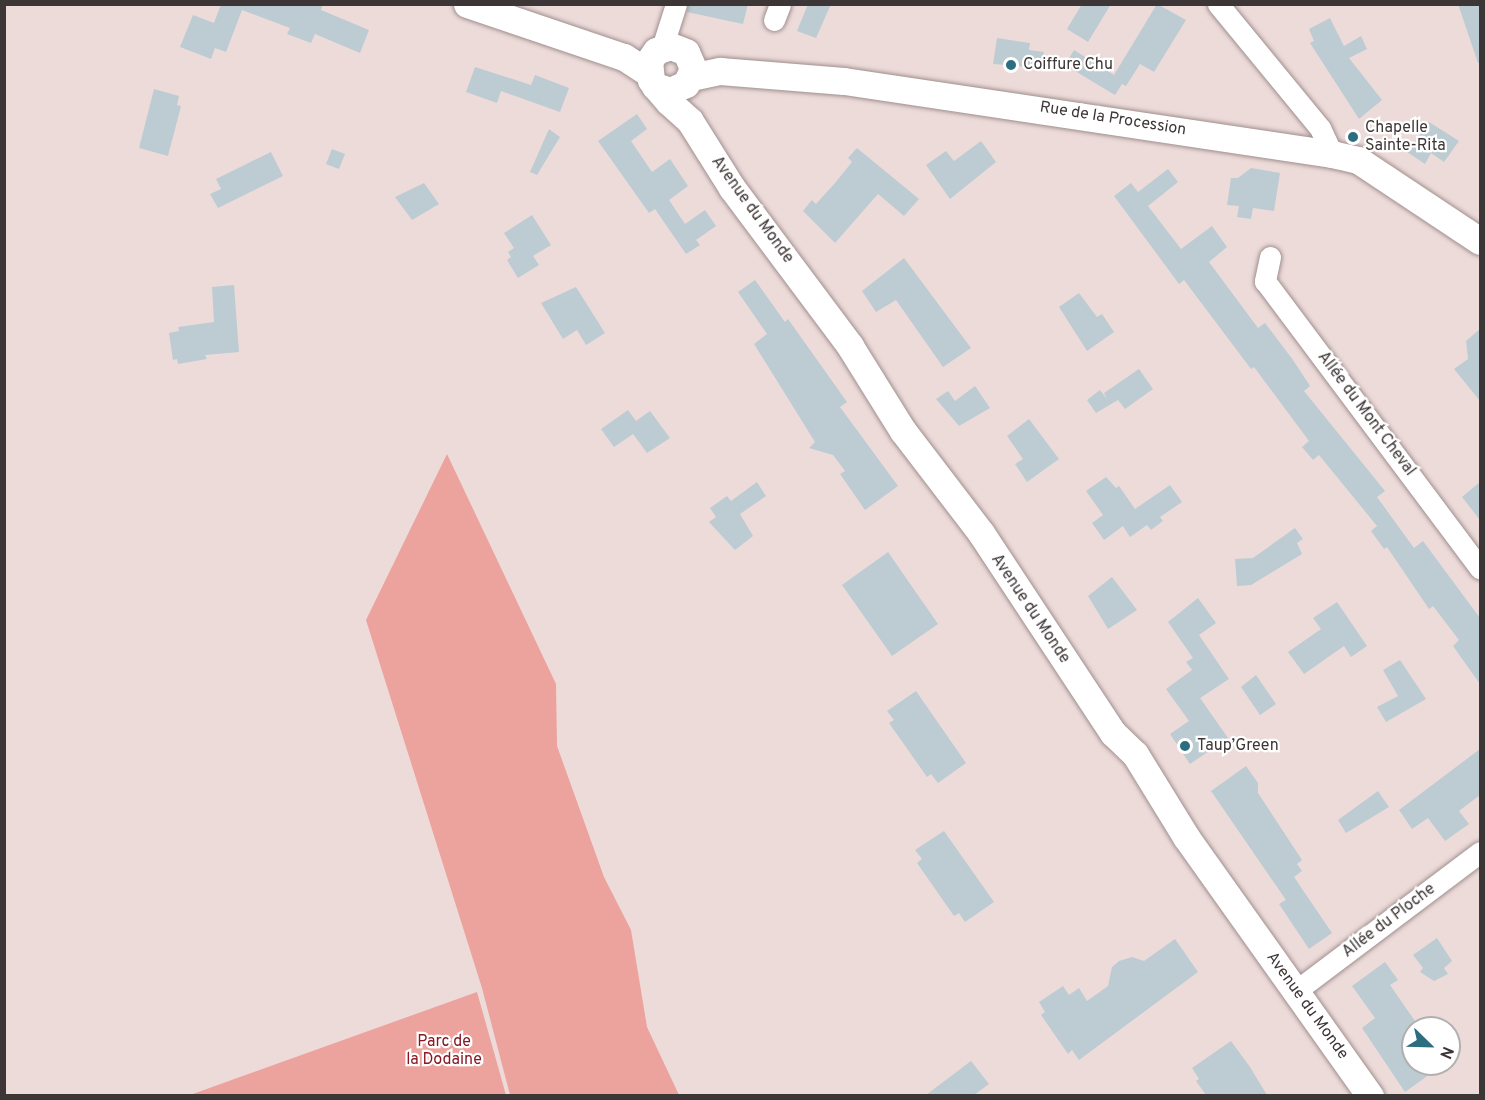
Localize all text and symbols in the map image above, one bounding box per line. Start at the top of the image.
place label: Coiffure Chu [1023,55,1113,75]
marker: Coiffure Chu [1004,58,1018,72]
street label: Rue de la Procession [1038,98,1188,140]
place label: Chapelle Sainte-Rita [1365,118,1446,156]
marker: Chapelle Sainte-Rita [1346,130,1360,144]
street label: Avenue du Monde [707,153,797,267]
street label: Allée du Mont Cheval [1313,348,1419,480]
street label: Avenue du Monde [986,551,1074,667]
place label: Taup’Green [1197,736,1279,756]
marker: Taup’Green [1178,739,1192,753]
street label: Allée du Ploche [1339,880,1439,962]
street label: Avenue du Monde [1262,949,1352,1063]
north arrow [1401,1016,1461,1076]
park label: Parc de la Dodaine [406,1032,482,1070]
text: N [1434,1043,1457,1061]

